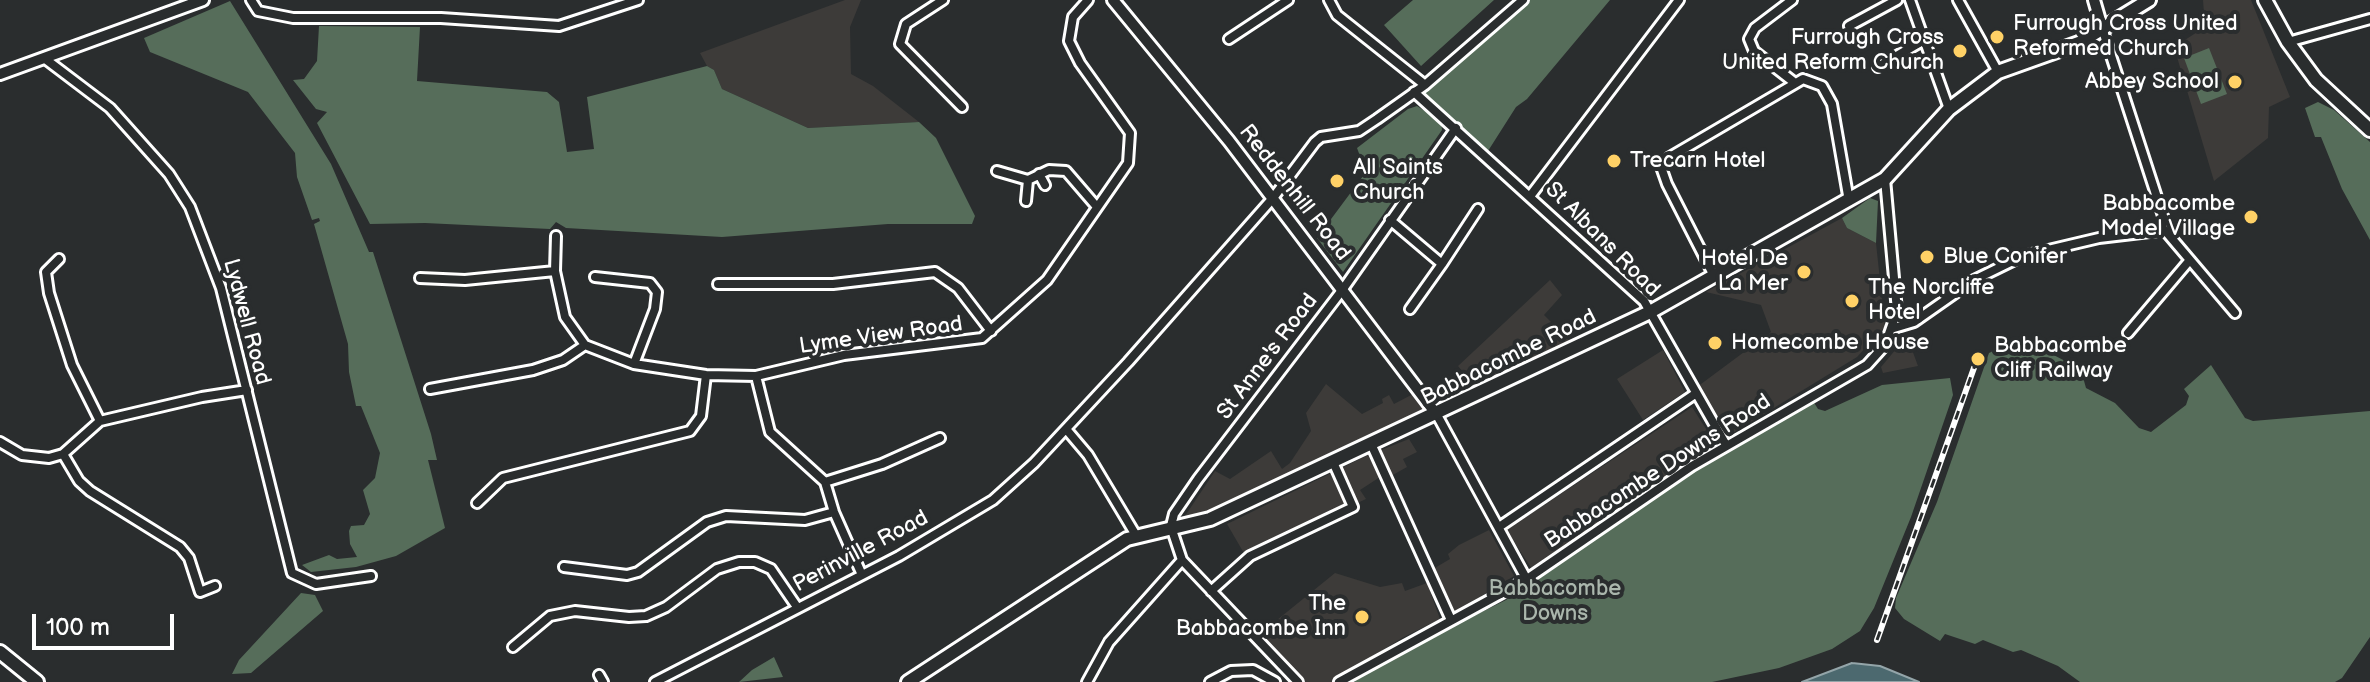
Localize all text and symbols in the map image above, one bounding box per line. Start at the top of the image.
place label: Furrough Cross United Reformed Church [2013,11,2238,62]
place label: Furrough Cross United Reform Church [1722,25,1944,76]
marker: Furrough Cross United Reformed Church [1988,28,2006,46]
marker: Furrough Cross United Reform Church [1951,42,1969,60]
place label: Abbey School [2085,69,2219,95]
marker: Abbey School [2226,73,2244,91]
street label: Reddenhill Road [1233,120,1355,266]
place label: Trecarn Hotel [1630,148,1765,174]
marker: Trecarn Hotel [1605,152,1623,170]
place label: All Saints Church [1353,155,1443,206]
marker: All Saints Church [1328,172,1346,190]
street label: St Albans Road [1539,177,1665,303]
place label: Babbacombe Model Village [2100,191,2235,242]
marker: Babbacombe Model Village [2242,208,2260,226]
place label: Blue Conifer [1943,244,2067,270]
place label: Hotel De La Mer [1701,246,1788,298]
marker: Blue Conifer [1918,248,1936,266]
street label: Lydwell Road [216,256,276,388]
marker: Hotel De La Mer [1795,263,1813,281]
place label: The Norcliffe Hotel [1868,275,1994,326]
street label: St Anne's Road [1212,289,1324,425]
marker: The Norcliffe Hotel [1843,292,1861,310]
street label: Babbacombe Road [1417,304,1601,412]
street label: Lyme View Road [798,311,964,361]
place label: Homecombe House [1731,330,1929,356]
place label: Babbacombe Cliff Railway [1994,333,2127,384]
marker: Homecombe House [1706,334,1724,352]
marker: Babbacombe Cliff Railway [1969,350,1987,368]
street label: Babbacombe Downs Road [1540,389,1776,555]
street label: Perinville Road [789,505,933,599]
park label: Babbacombe Downs [1489,576,1621,628]
place label: The Babbacombe Inn [1176,591,1346,642]
scale bar [36,598,178,648]
marker: The Babbacombe Inn [1353,608,1371,626]
text: 100 m [46,613,110,642]

